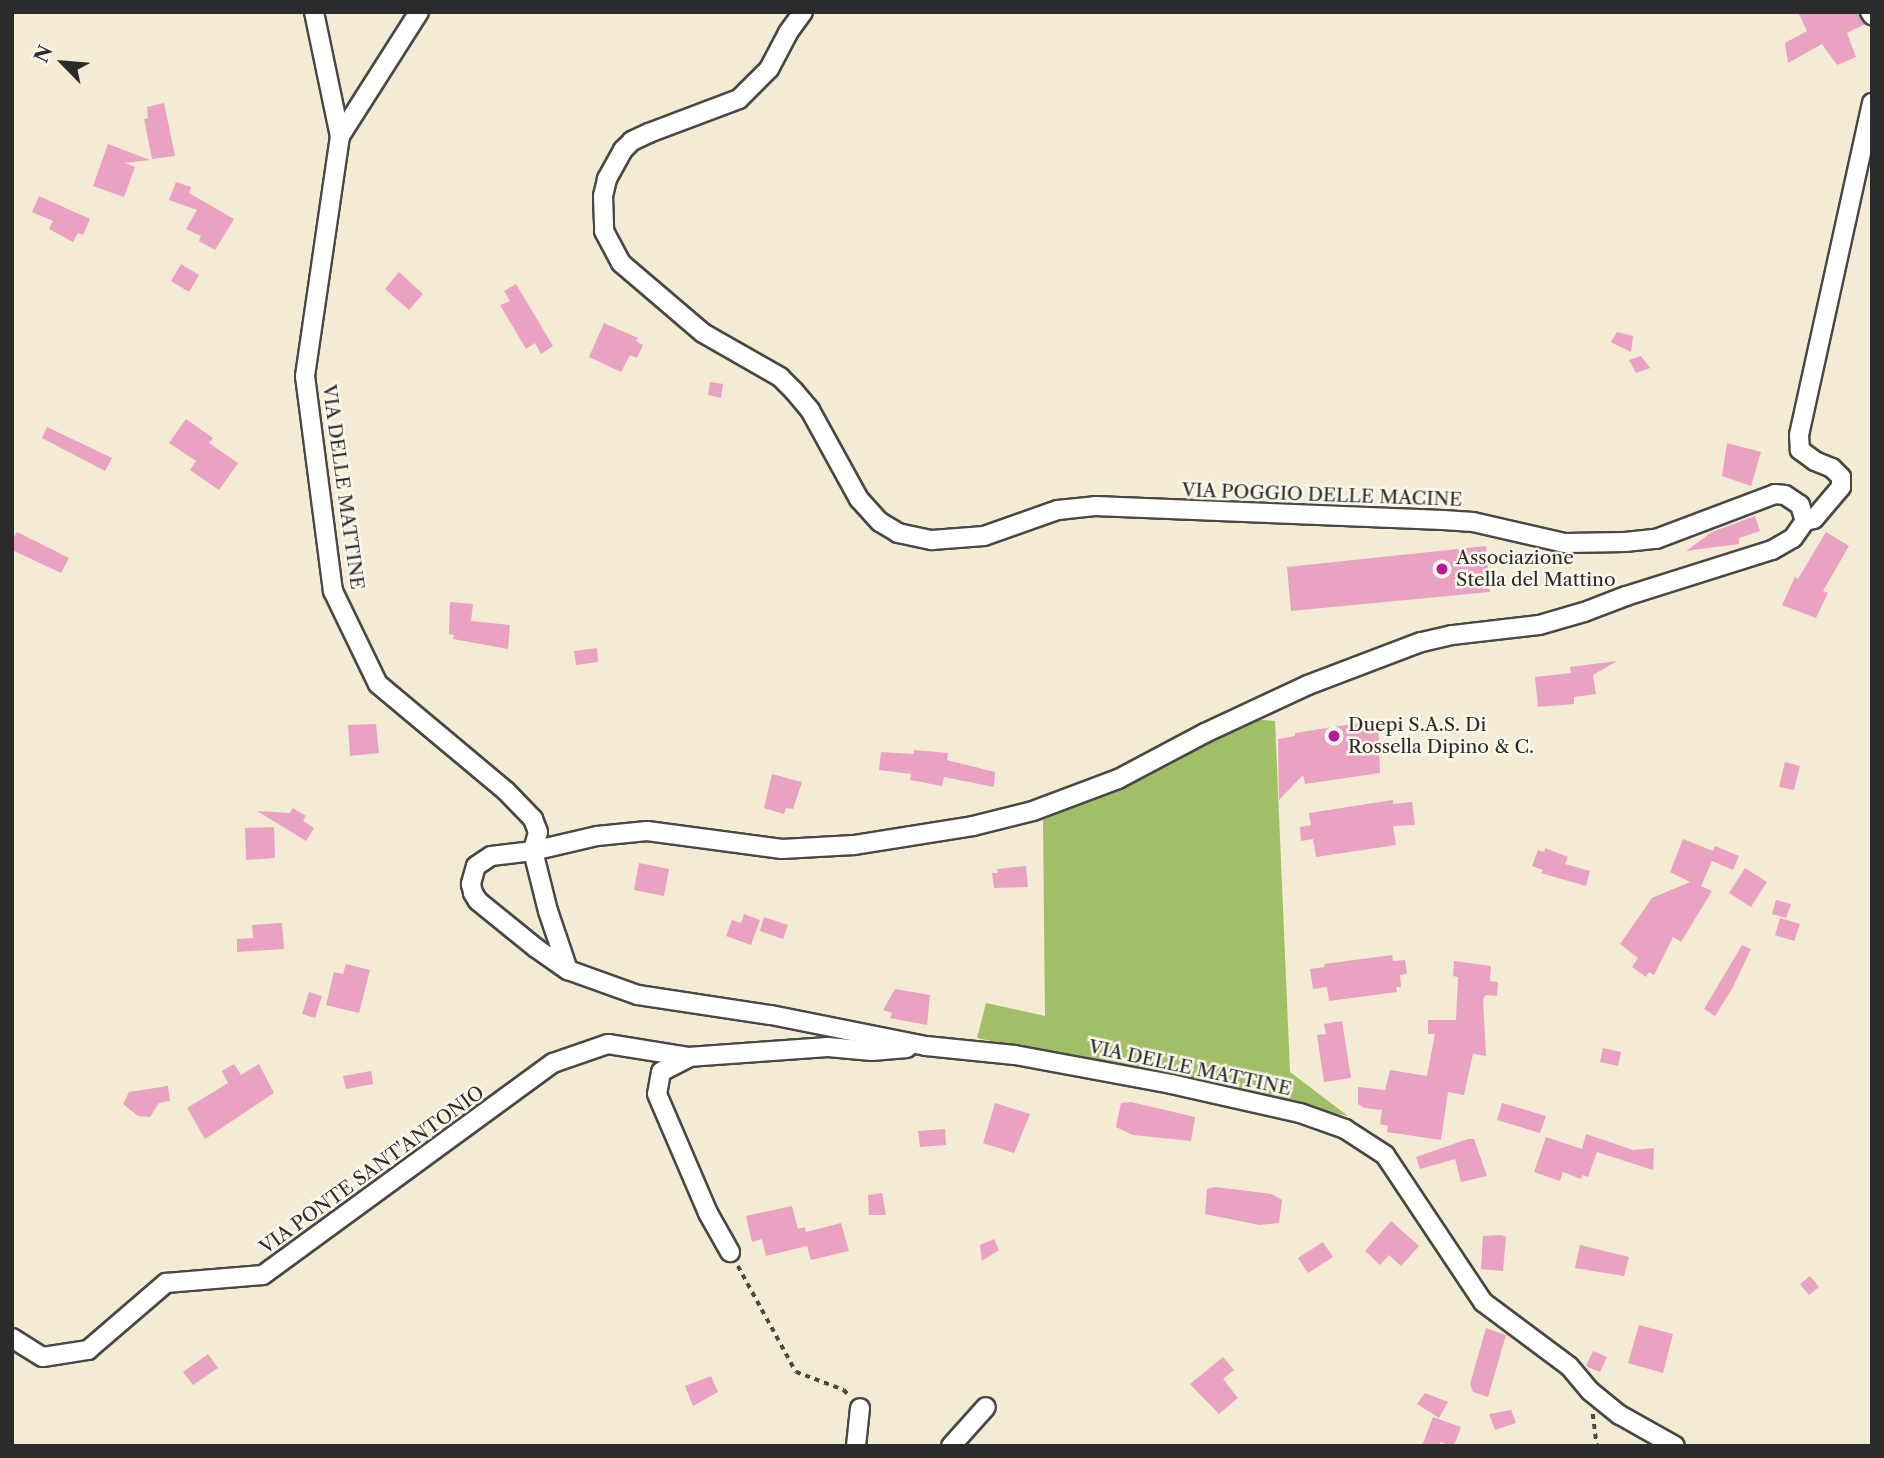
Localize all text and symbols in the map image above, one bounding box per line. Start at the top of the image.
north arrow [28,28,98,98]
text: N [30,42,57,66]
street label: VIA DELLE MATTINE [317,383,369,591]
street label: VIA POGGIO DELLE MACINE [1181,479,1463,511]
place label: Associazione Stella del Mattino [1456,547,1616,591]
marker: Associazione Stella del Mattino [1434,561,1450,577]
place label: Duepi S.A.S. Di Rossella Dipino & C. [1348,714,1534,758]
marker: Duepi S.A.S. Di Rossella Dipino & C. [1326,728,1342,744]
street label: VIA DELLE MATTINE [1086,1035,1294,1101]
street label: VIA PONTE SANT'ANTONIO [255,1081,489,1259]

